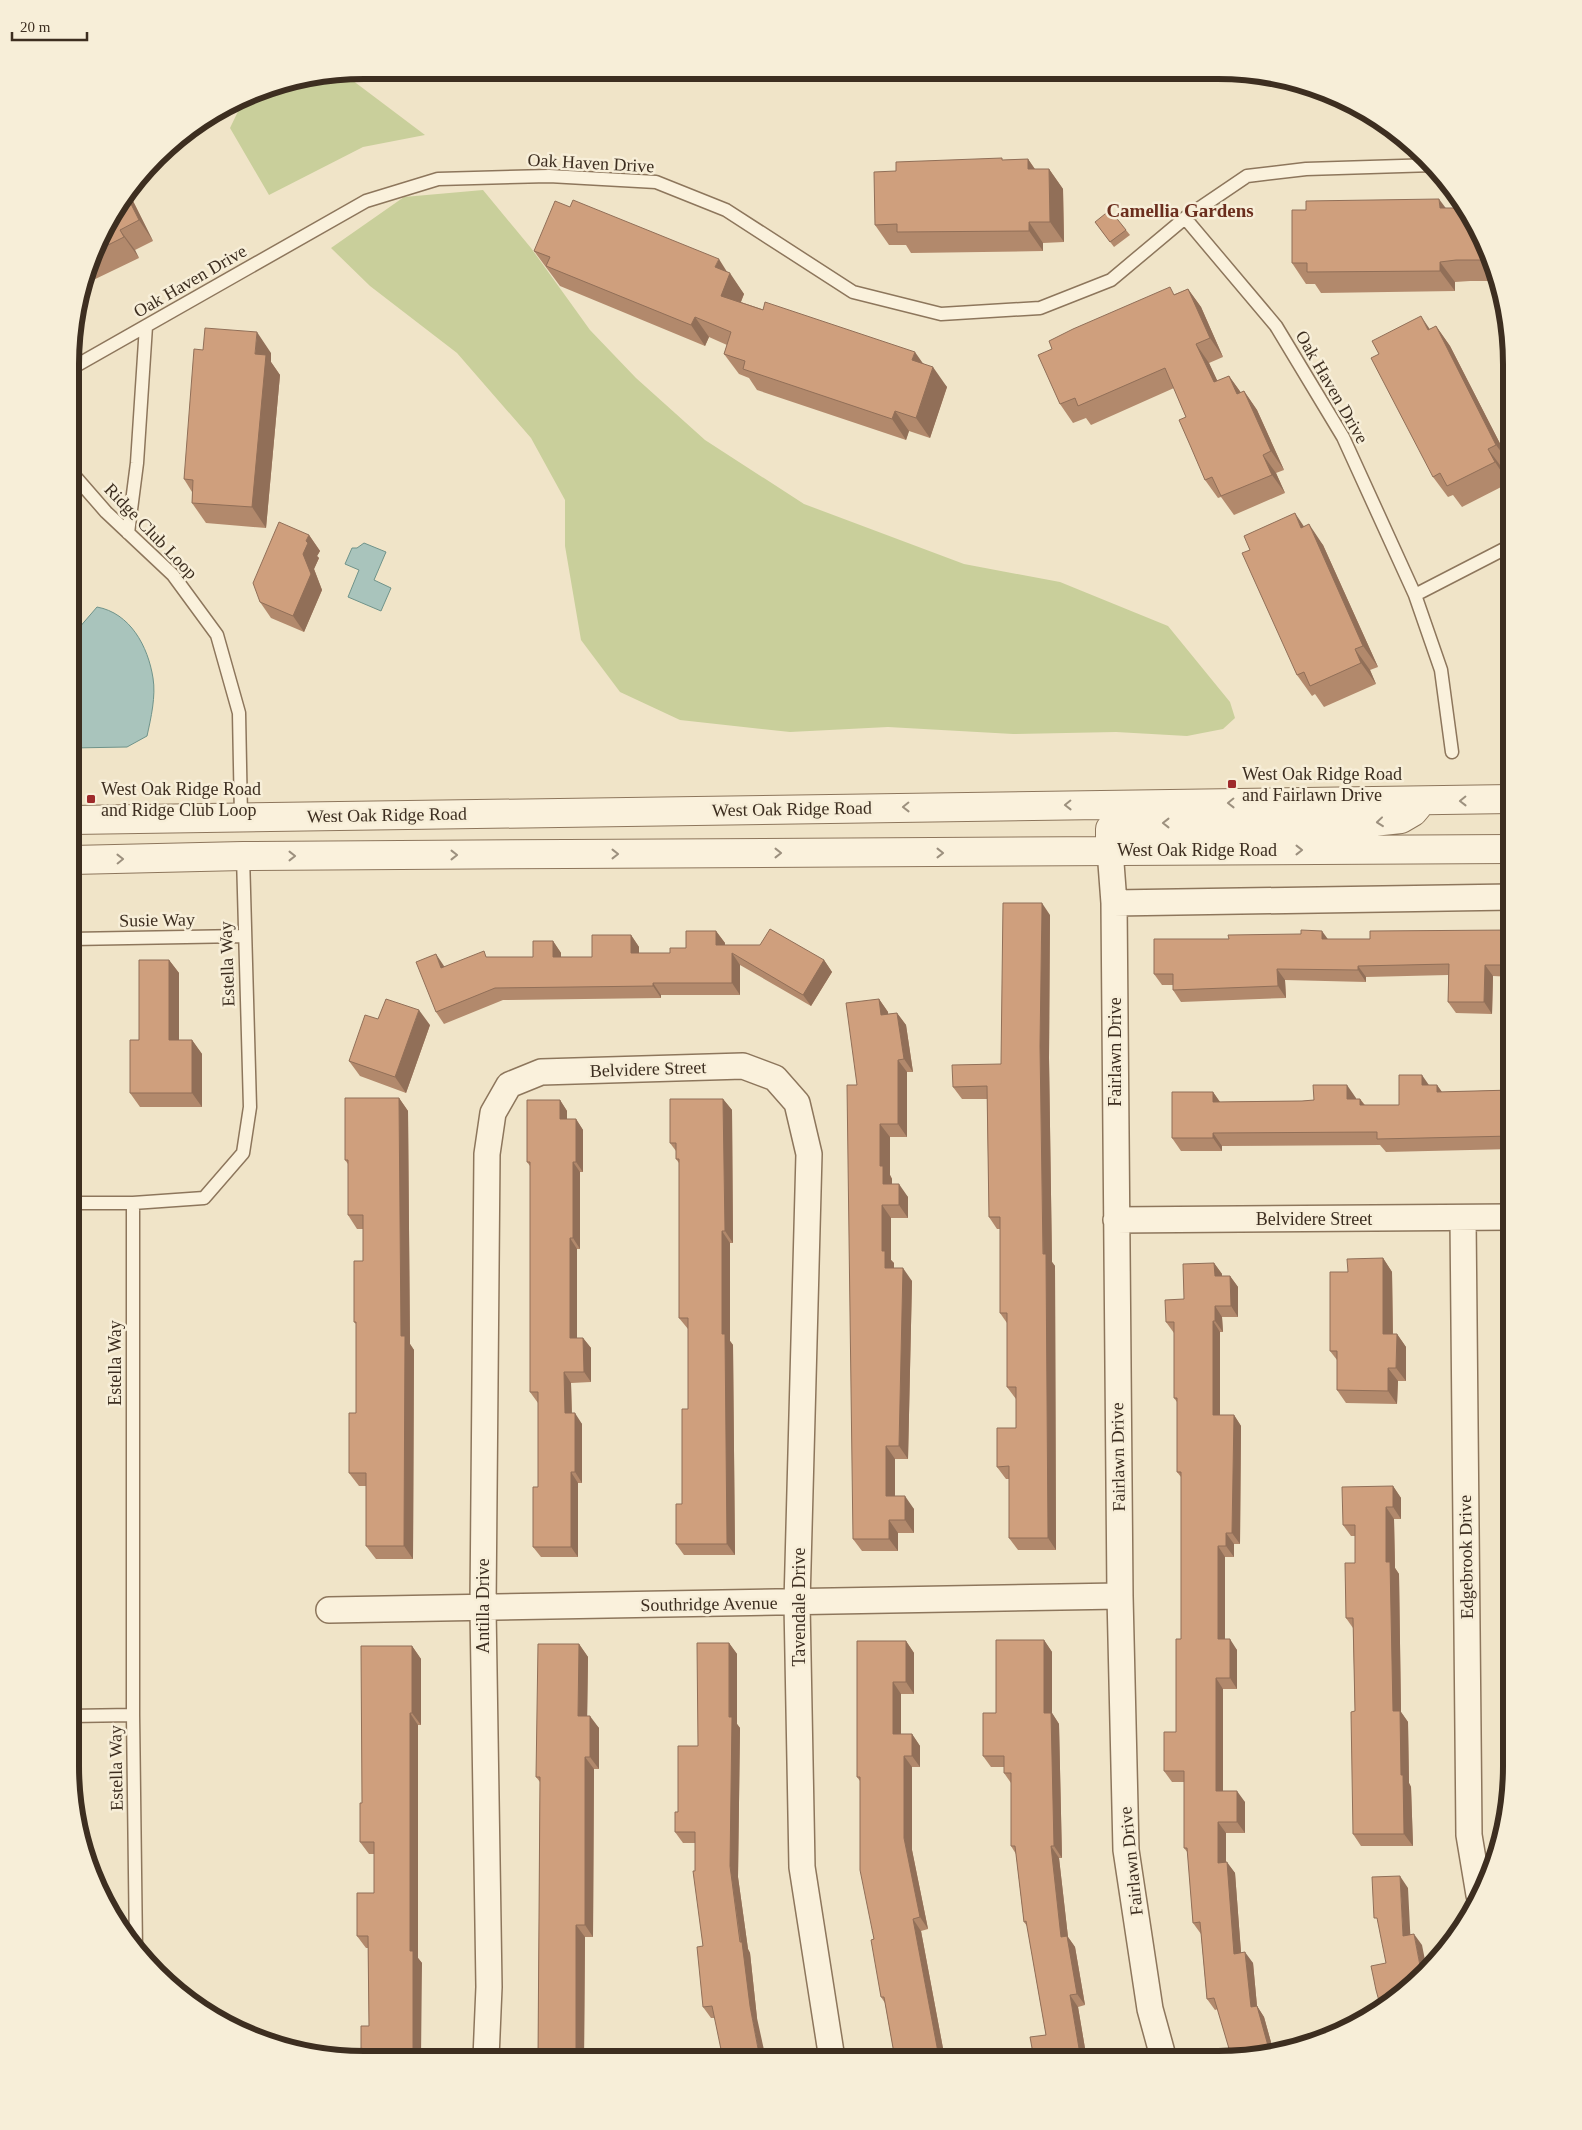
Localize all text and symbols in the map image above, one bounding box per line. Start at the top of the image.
scale bar [12,10,88,42]
text: 20 m [20,19,51,35]
street label: Oak Haven Drive [527,150,655,176]
district label: Camellia Gardens [1106,200,1254,221]
street label: Oak Haven Drive [130,241,250,321]
street label: Oak Haven Drive [1292,327,1372,447]
street label: Ridge Club Loop [100,479,202,583]
place label: West Oak Ridge Road and Fairlawn Drive [1242,764,1402,805]
marker: West Oak Ridge Road and Fairlawn Drive [1226,778,1238,790]
place label: West Oak Ridge Road and Ridge Club Loop [101,779,261,820]
marker: West Oak Ridge Road and Ridge Club Loop [85,793,97,805]
one-way arrow [1459,795,1467,806]
street label: West Oak Ridge Road [712,798,872,820]
one-way arrow [1226,798,1234,808]
one-way arrow [1064,800,1072,810]
one-way arrow [901,802,909,813]
street label: West Oak Ridge Road [307,804,467,826]
one-way arrow [1376,816,1384,827]
one-way arrow [1161,818,1169,828]
street label: West Oak Ridge Road [1117,840,1277,860]
one-way arrow [1296,845,1303,855]
one-way arrow [774,848,782,858]
one-way arrow [937,848,945,858]
one-way arrow [612,849,620,859]
one-way arrow [450,850,458,860]
one-way arrow [288,851,296,861]
one-way arrow [117,854,125,864]
street label: Susie Way [119,909,195,931]
street label: Estella Way [216,921,238,1007]
street label: Fairlawn Drive [1105,997,1125,1107]
street label: Belvidere Street [589,1057,707,1081]
street label: Belvidere Street [1256,1209,1372,1229]
street label: Estella Way [105,1320,125,1406]
street label: Fairlawn Drive [1107,1402,1129,1512]
street label: Edgebrook Drive [1455,1495,1477,1619]
street label: Tavendale Drive [789,1547,809,1667]
street label: Antilla Drive [473,1558,493,1654]
street label: Southridge Avenue [640,1593,778,1615]
street label: Estella Way [105,1725,127,1811]
street label: Fairlawn Drive [1115,1806,1147,1916]

